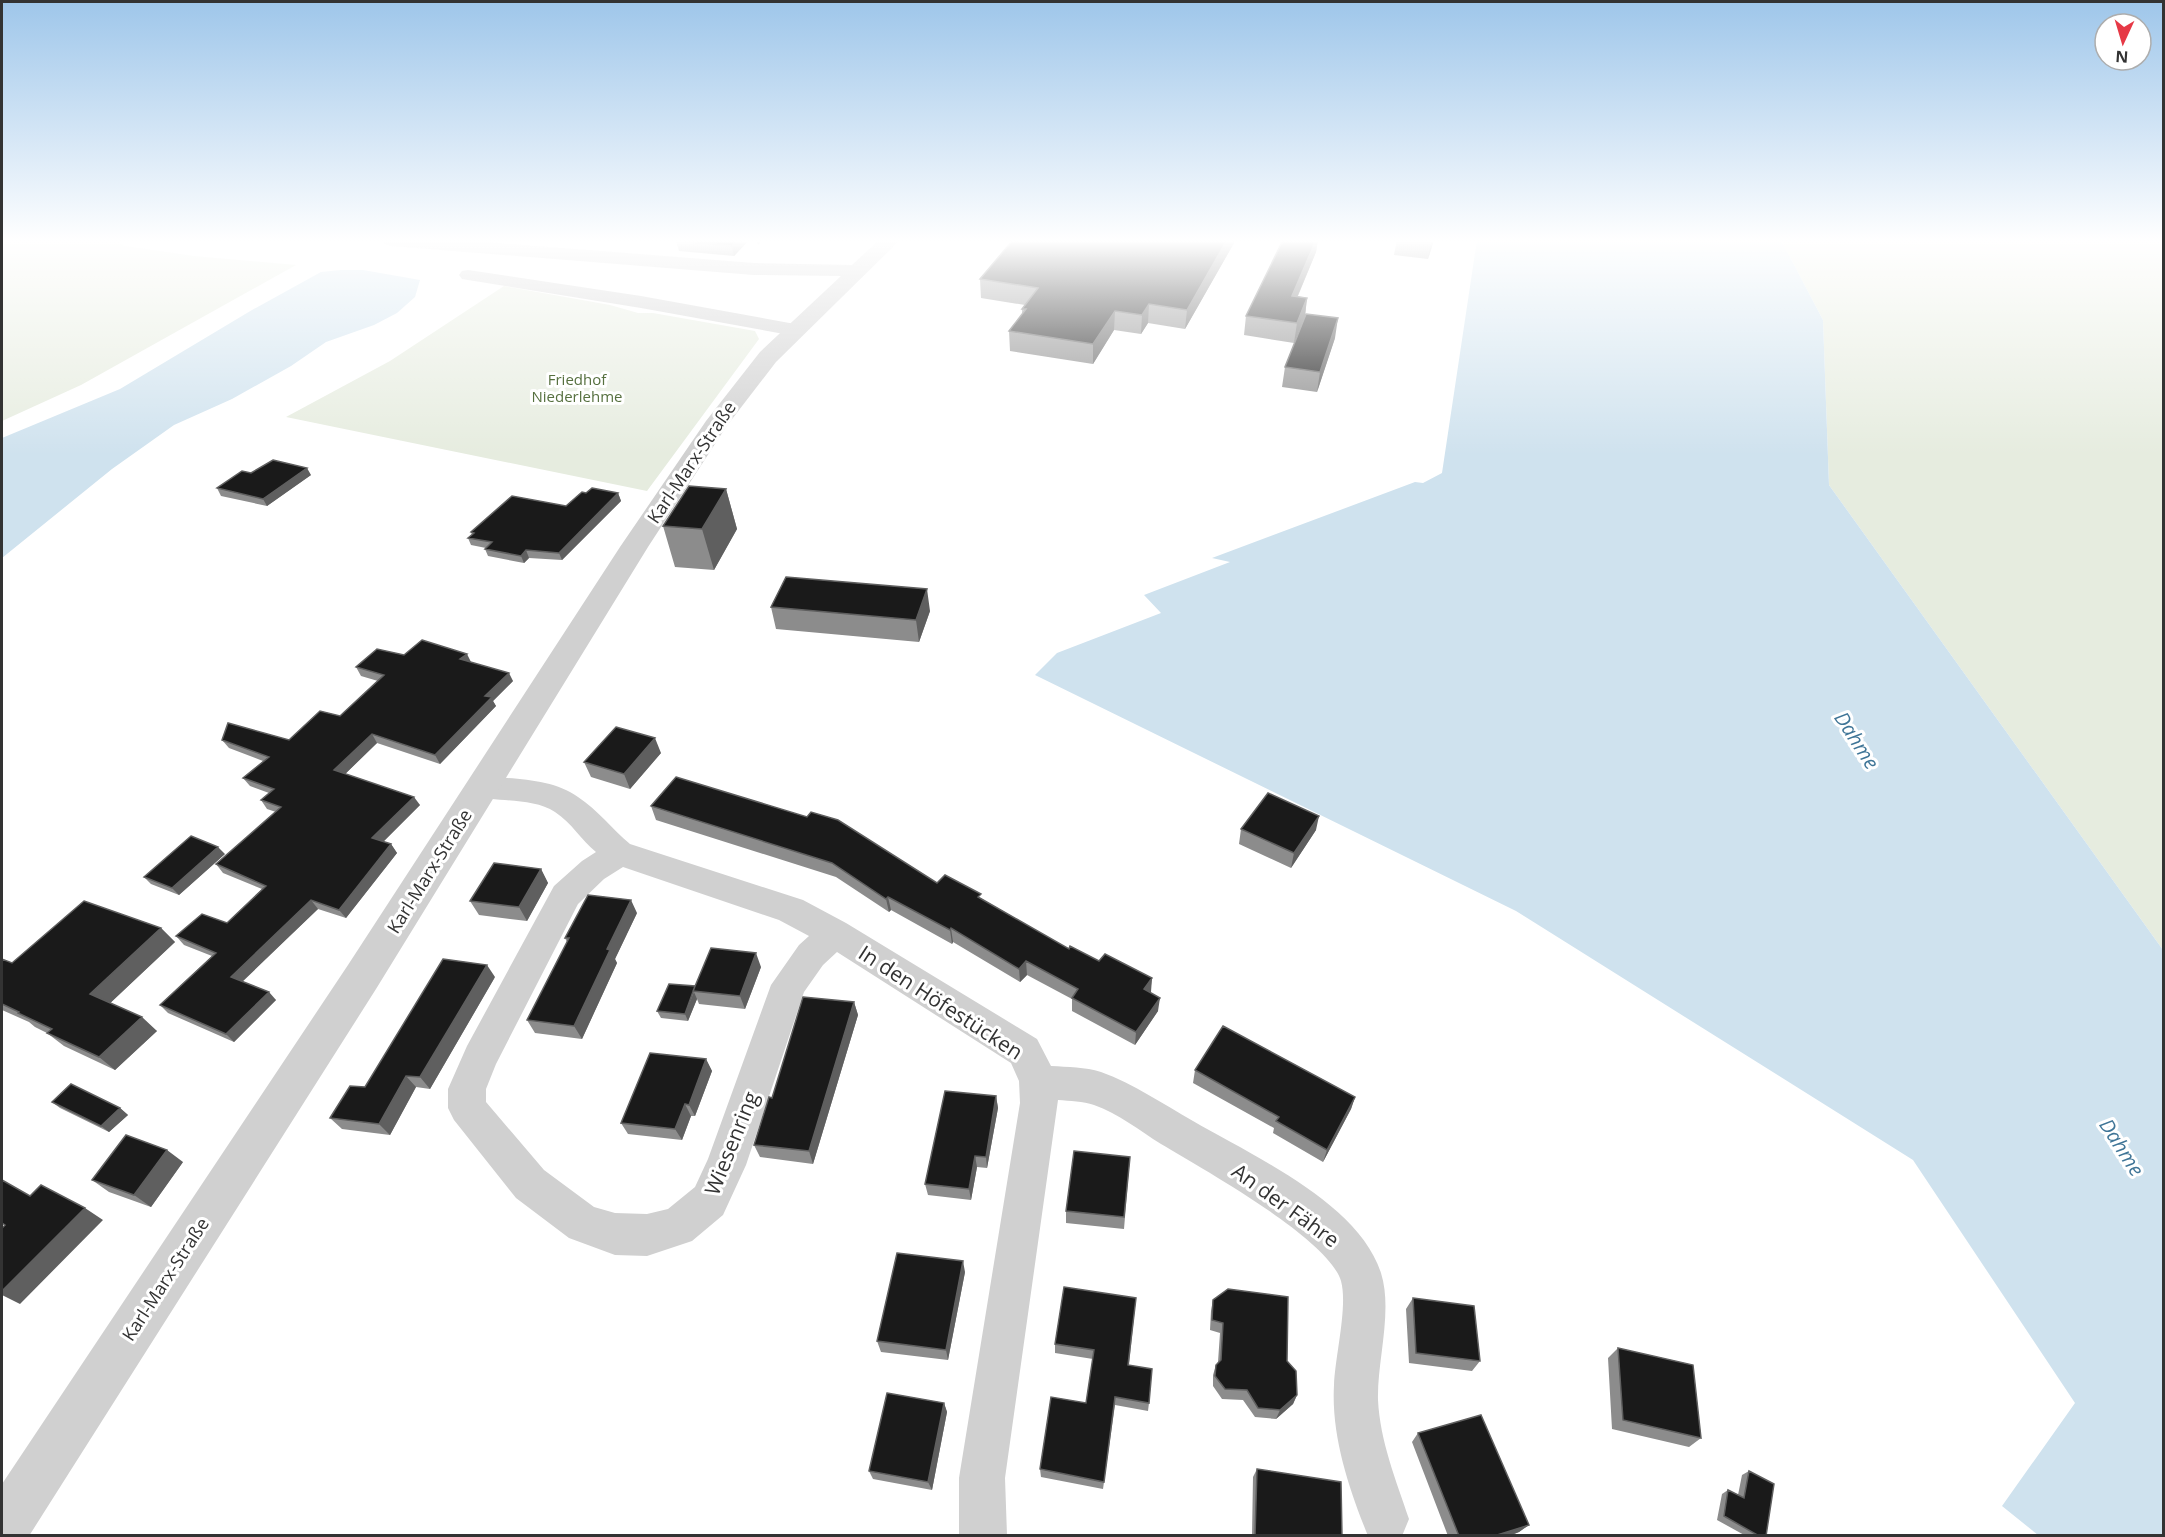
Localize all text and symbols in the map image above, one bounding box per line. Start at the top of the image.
north arrow [2093,12,2153,72]
text: N [2115,46,2129,68]
park label: Friedhof Niederlehme [532,369,622,406]
street label: Karl-Marx-Straße [641,396,741,528]
water label: Dahme [1828,706,1886,774]
street label: Karl-Marx-Straße [381,804,477,938]
street label: In den Höfestücken [854,938,1028,1066]
street label: Wiesenring [698,1087,764,1199]
water label: Dahme [2093,1113,2151,1181]
street label: An der Fähre [1227,1157,1345,1253]
street label: Karl-Marx-Straße [116,1213,214,1345]

